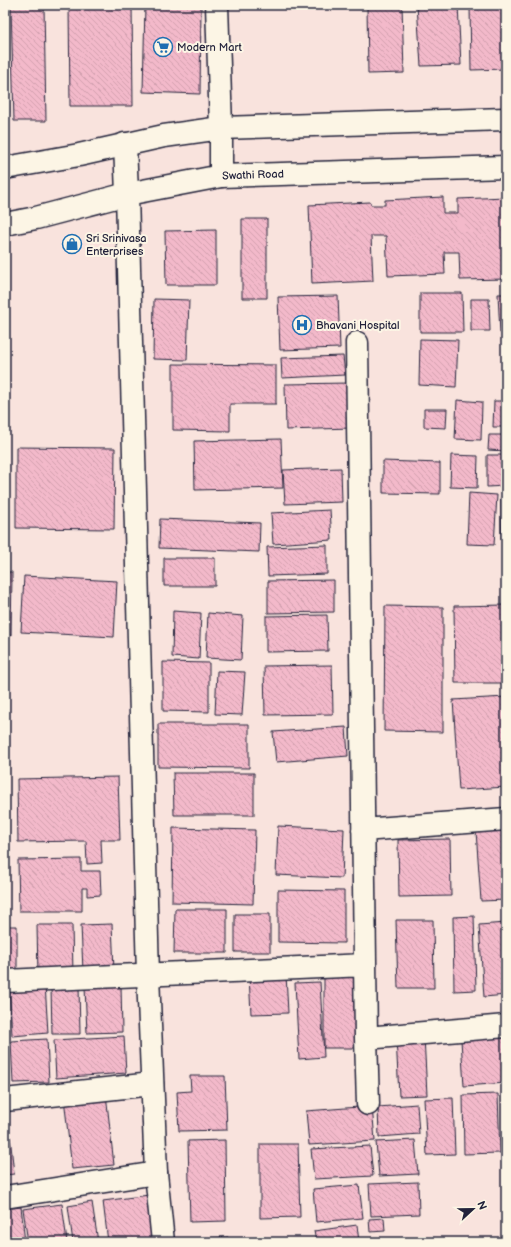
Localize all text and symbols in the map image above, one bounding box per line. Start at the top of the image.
supermarket icon: Modern Mart [152,36,174,58]
place label: Modern Mart [177,41,243,54]
street label: Swathi Road [222,167,284,183]
place label: Sri Srinivasa Enterprises [86,232,147,258]
shop icon: Sri Srinivasa Enterprises [61,233,83,255]
hospital icon: Bhavani Hospital [291,314,313,336]
place label: Bhavani Hospital [316,319,399,332]
north arrow [453,1189,493,1229]
text: N [474,1199,489,1212]

